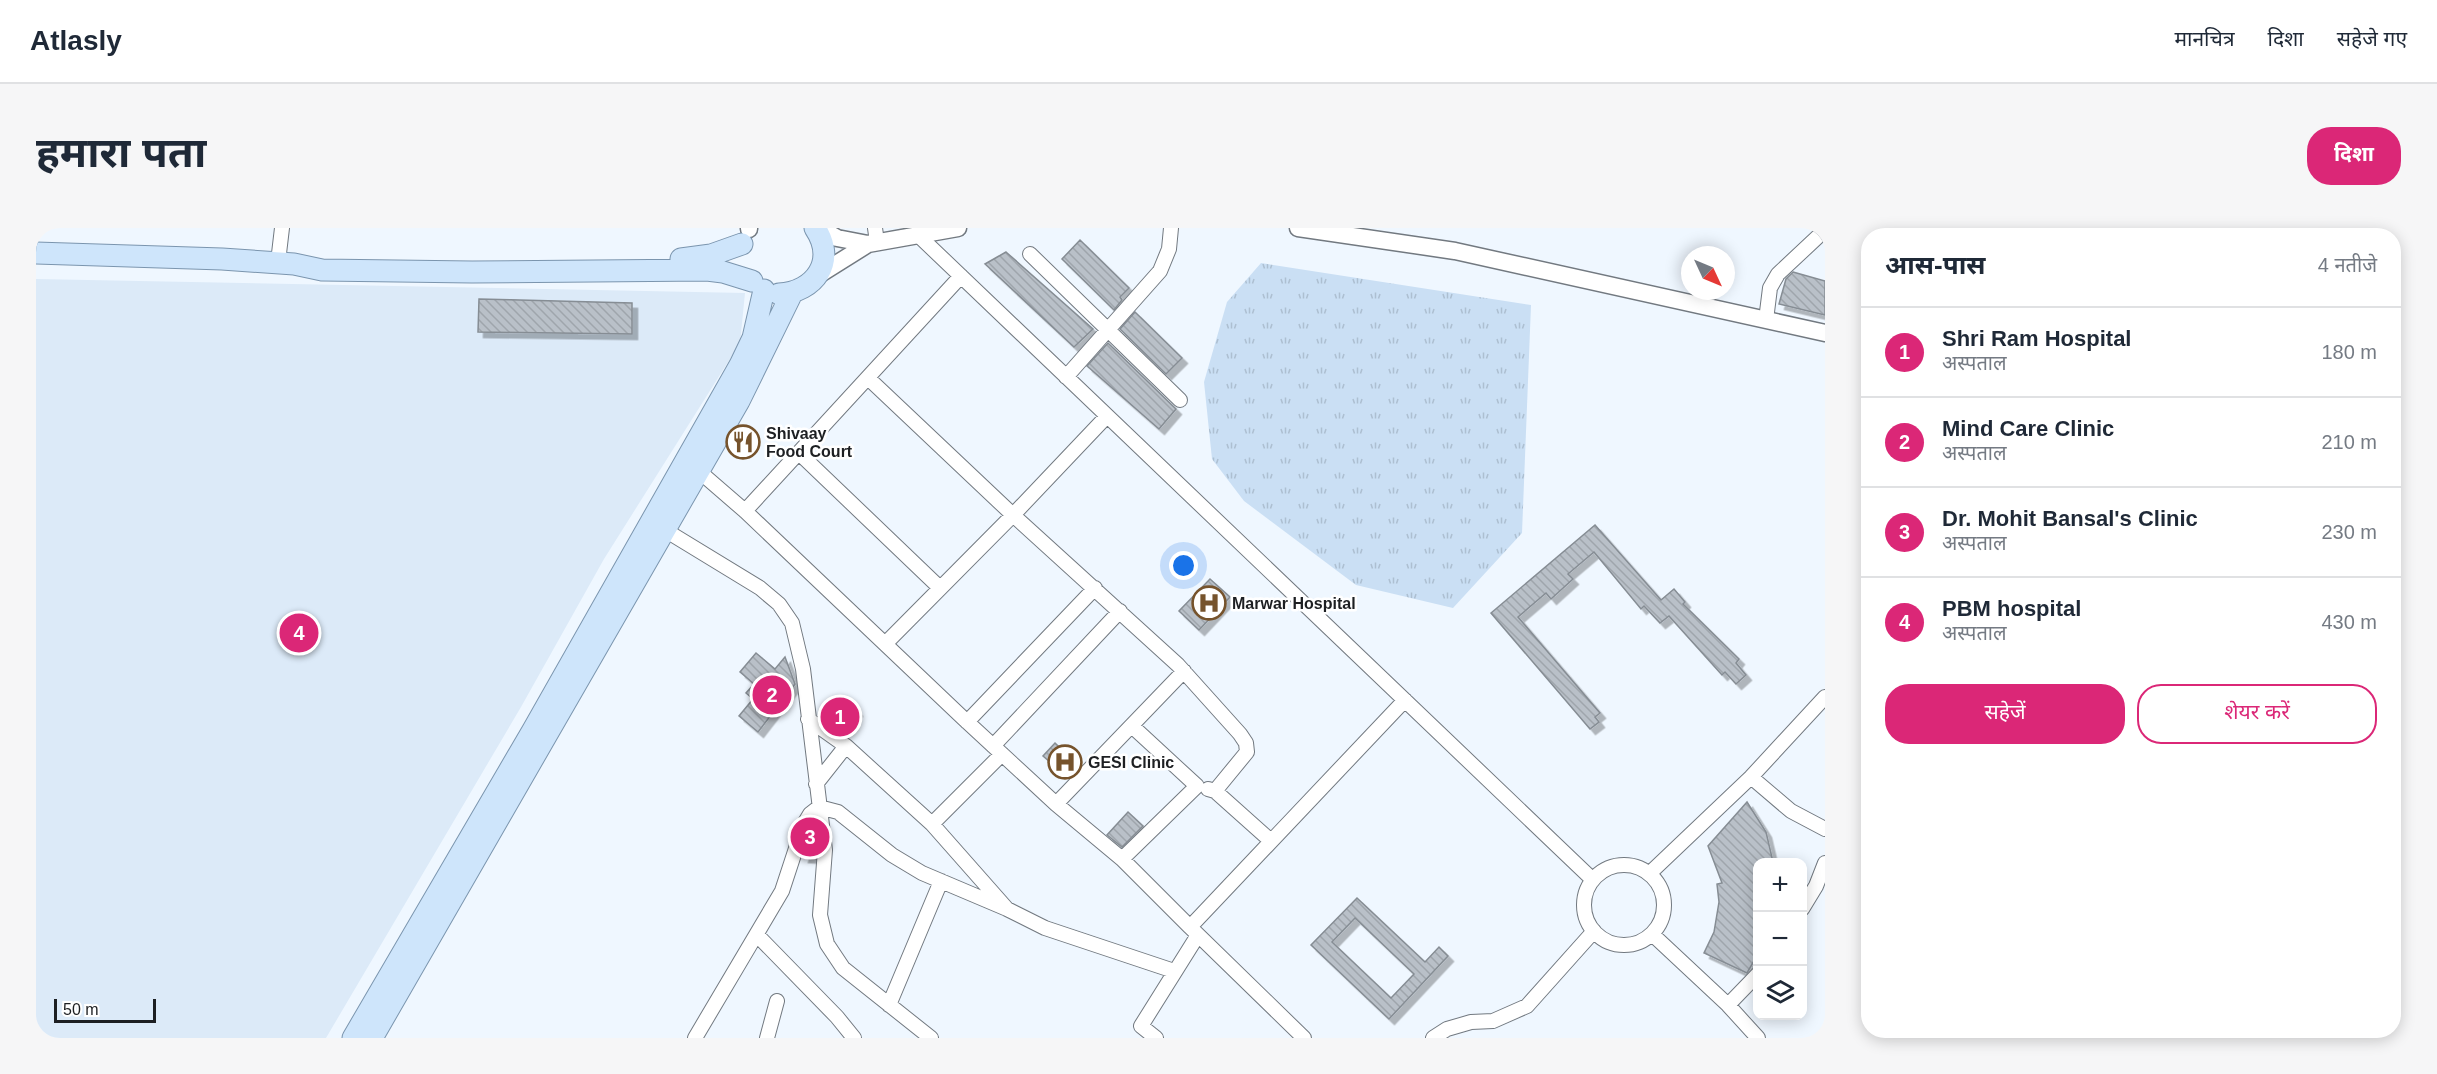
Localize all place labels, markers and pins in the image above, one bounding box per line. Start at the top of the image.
restaurant icon: Shivaay Food Court [725,424,761,460]
place label: Shivaay Food Court [766,425,853,460]
hospital icon: Marwar Hospital [1191,585,1227,621]
place label: Marwar Hospital [1232,595,1356,612]
pin: 4 [280,610,318,656]
pin: 2 [752,672,792,718]
pin: 1 [820,694,860,740]
hospital icon: GESI Clinic [1047,744,1083,780]
place label: GESI Clinic [1088,754,1174,771]
pin: 3 [790,814,830,860]

